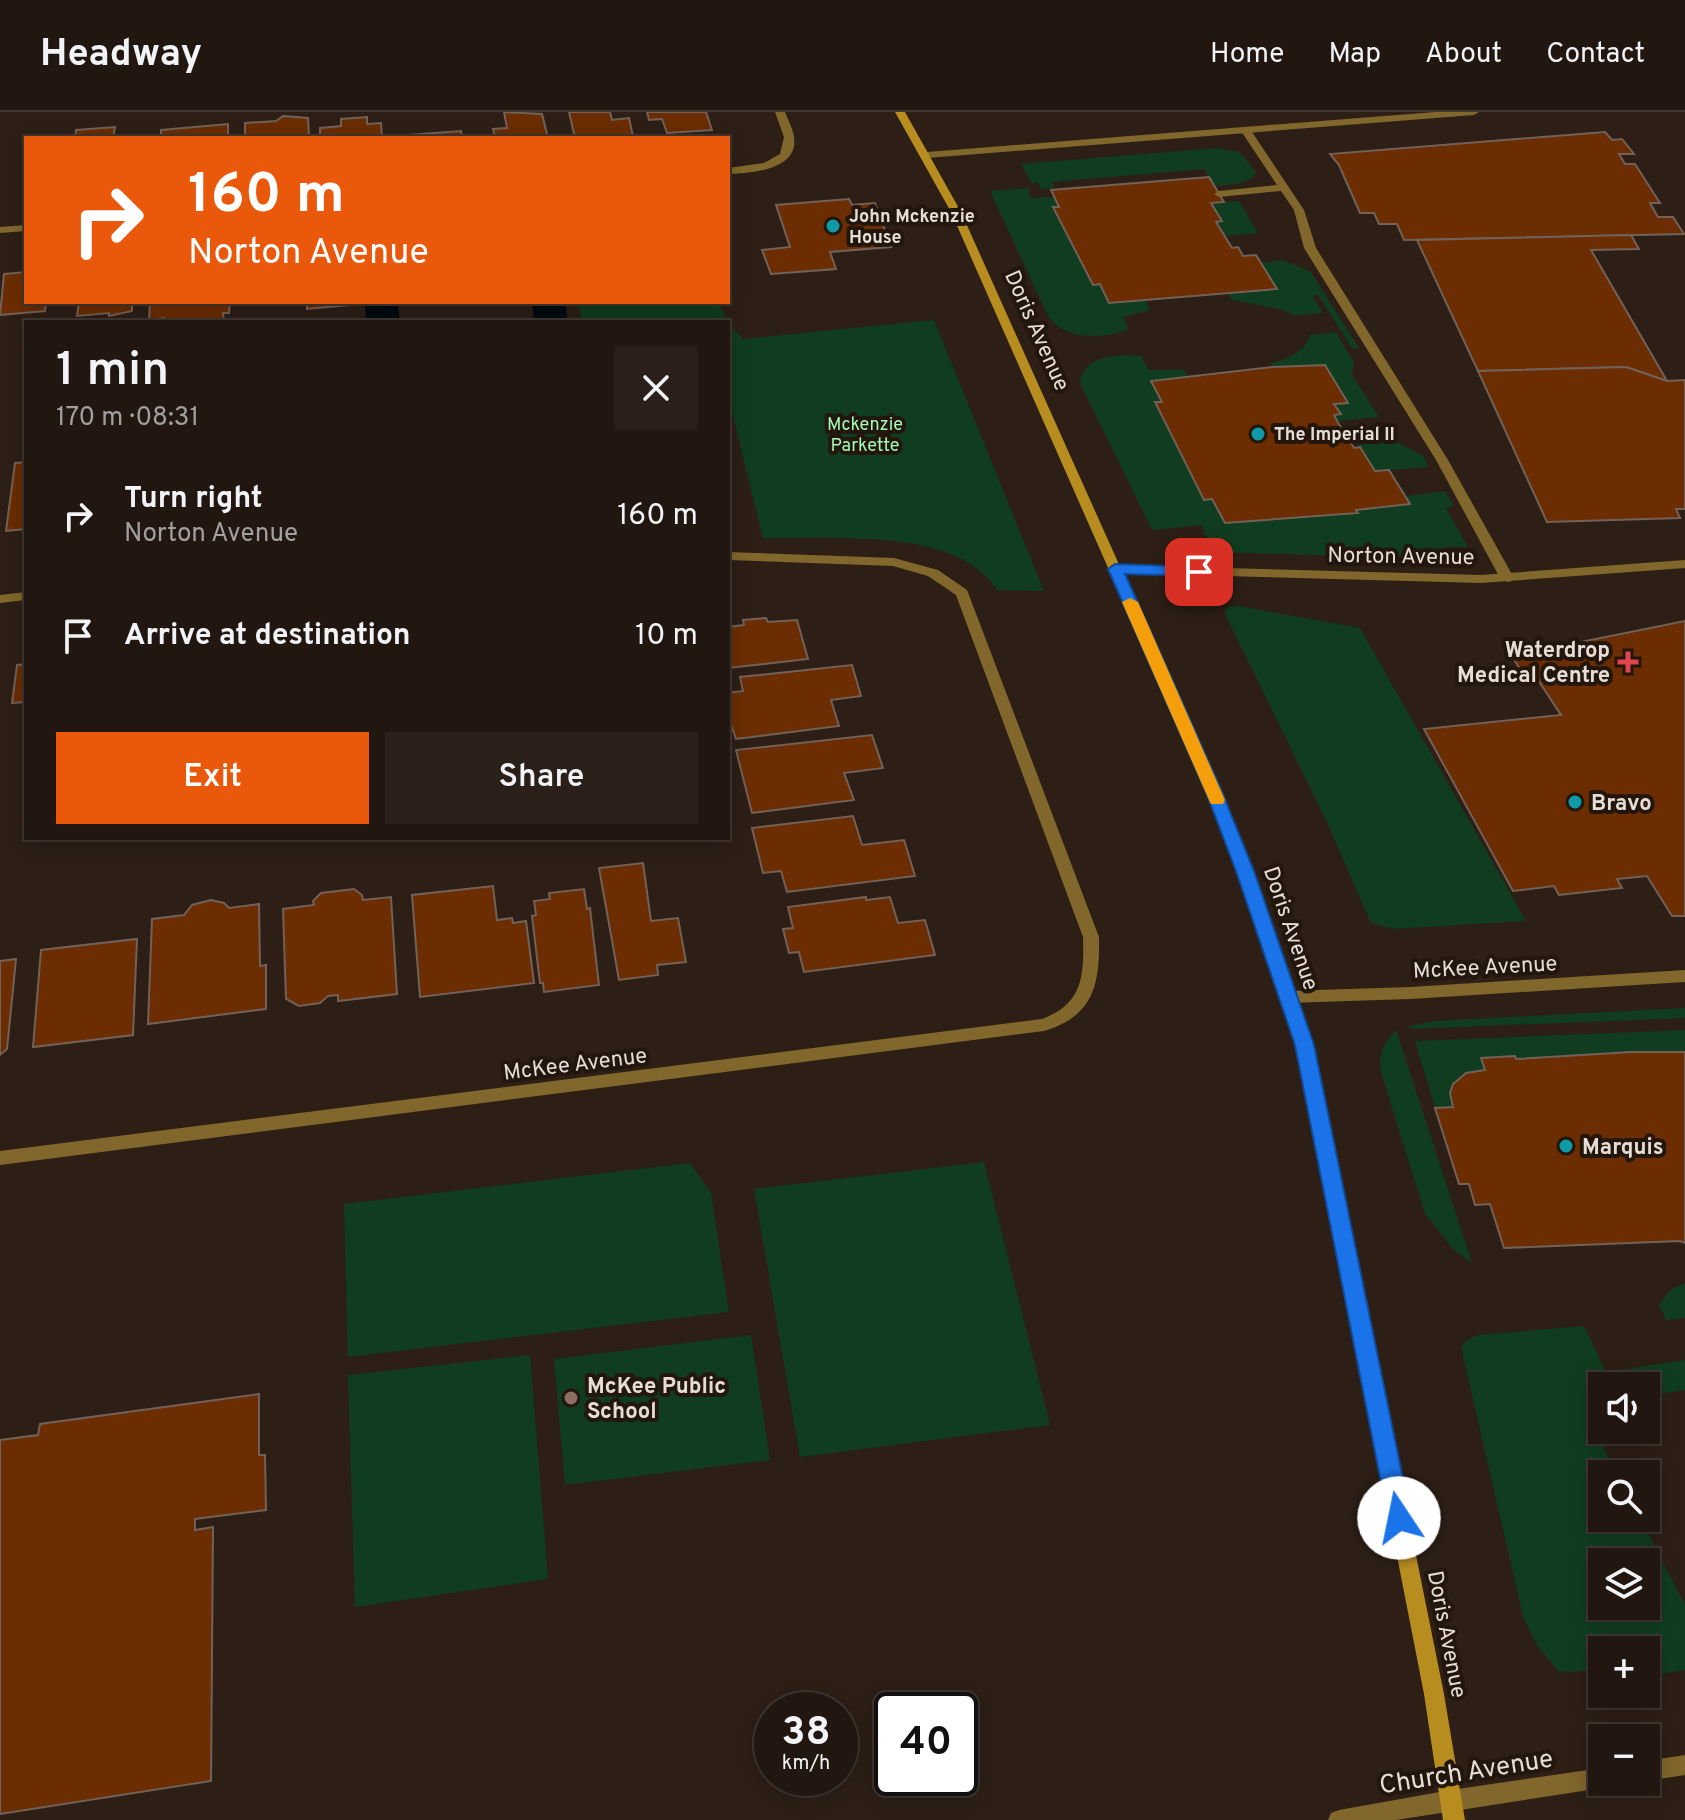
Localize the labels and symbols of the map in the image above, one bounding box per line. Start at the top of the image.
place label: John Mckenzie House [849,206,975,250]
marker: John Mckenzie House [824,217,842,235]
street label: Doris Avenue [997,267,1074,395]
park label: Mckenzie Parkette [827,414,903,458]
place label: The Imperial II [1274,424,1395,447]
marker: The Imperial II [1249,425,1267,443]
pin [1165,538,1233,606]
street label: Norton Avenue [1327,543,1475,572]
place label: Waterdrop Medical Centre [1457,638,1610,690]
marker: Waterdrop Medical Centre [1617,651,1639,673]
place label: Bravo [1591,791,1652,818]
marker: Bravo [1566,793,1584,811]
street label: Doris Avenue [1256,863,1323,994]
street label: McKee Avenue [1412,951,1558,986]
street label: McKee Avenue [502,1043,649,1088]
place label: Marquis [1582,1135,1664,1162]
marker: Marquis [1557,1137,1575,1155]
place label: McKee Public School [587,1374,726,1426]
marker: McKee Public School [562,1389,580,1407]
position arrow [1357,1476,1441,1560]
street label: Doris Avenue [1420,1569,1471,1700]
speed limit sign: 40 [874,1692,978,1796]
street label: Church Avenue [1377,1743,1556,1803]

